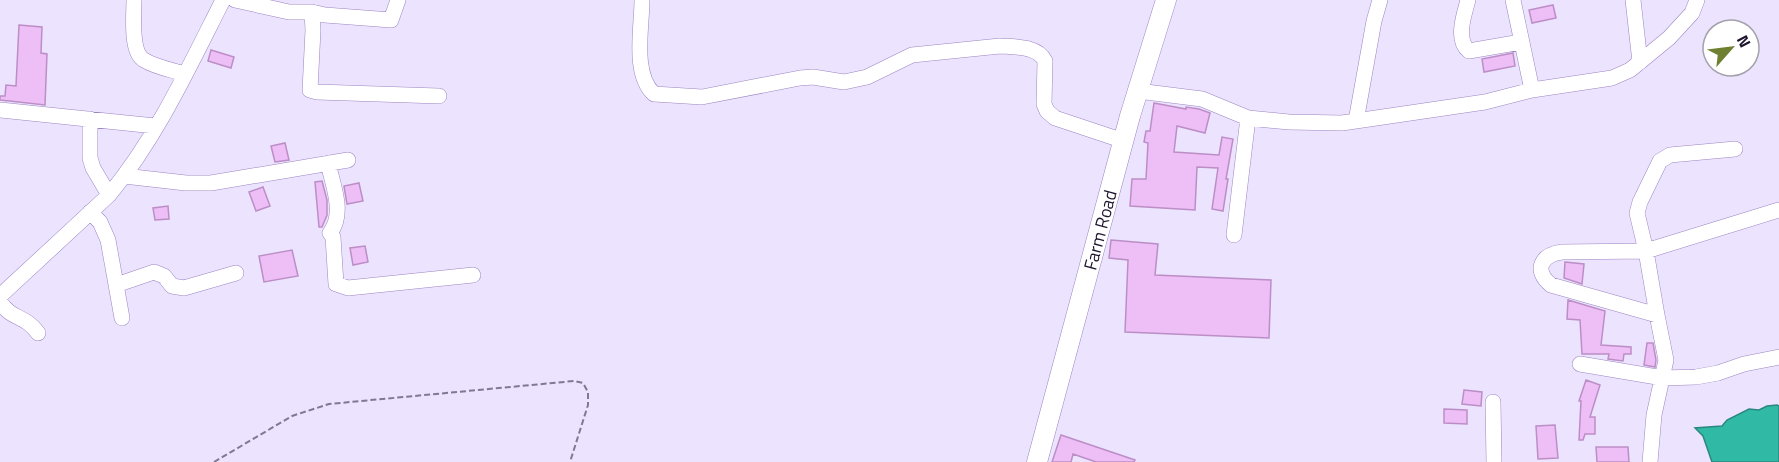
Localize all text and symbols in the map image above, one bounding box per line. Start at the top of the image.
north arrow [1701,18,1761,78]
text: N [1731,30,1757,51]
street label: Farm Road [1076,187,1124,273]

